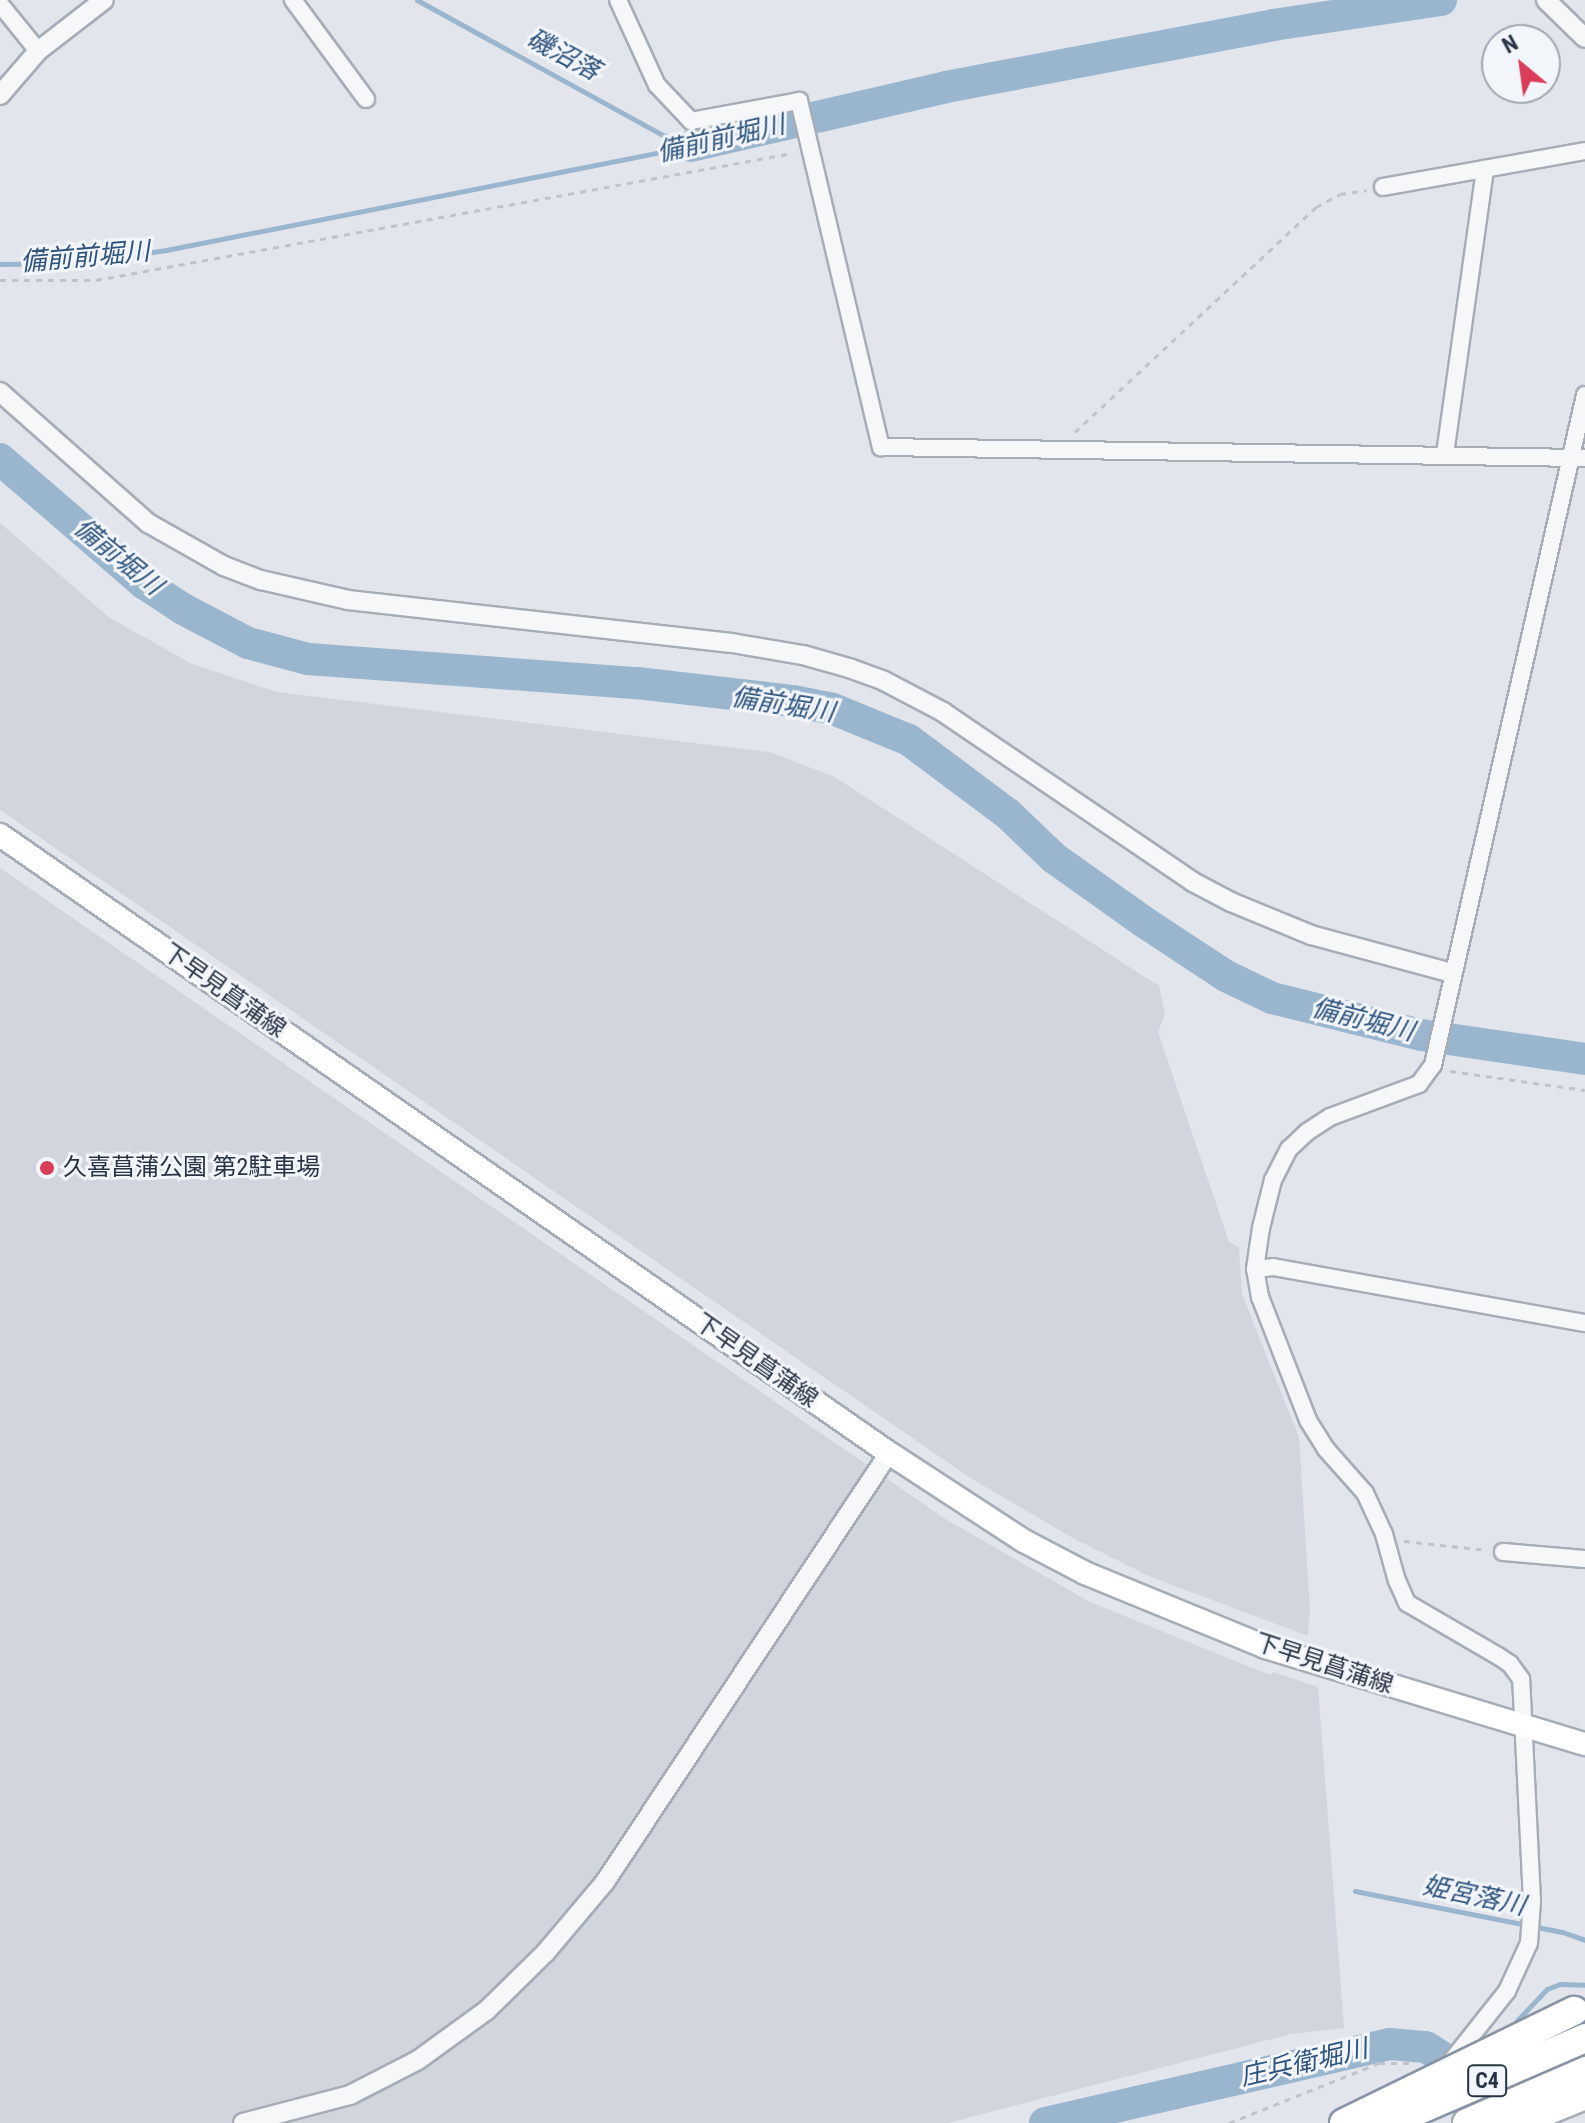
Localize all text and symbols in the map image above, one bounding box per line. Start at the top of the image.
water label: 磯沼落 [521,23,605,87]
north arrow [1481,24,1561,104]
text: N [1498,30,1522,59]
water label: 備前前堀川 [654,109,788,169]
water label: 備前前堀川 [19,236,151,278]
water label: 備前堀川 [68,512,168,602]
water label: 備前堀川 [729,681,837,729]
street label: 下早見菖蒲線 [157,938,291,1044]
water label: 備前堀川 [1309,992,1417,1048]
place label: 久喜菖蒲公園 第2駐車場 [63,1154,320,1182]
marker: 久喜菖蒲公園 第2駐車場 [38,1159,56,1177]
street label: 下早見菖蒲線 [689,1308,823,1414]
street label: 下早見菖蒲線 [1251,1628,1397,1700]
water label: 姫宮落川 [1420,1870,1528,1922]
water label: 庄兵衛堀川 [1237,2033,1371,2093]
road number: C4 [1467,2063,1507,2099]

